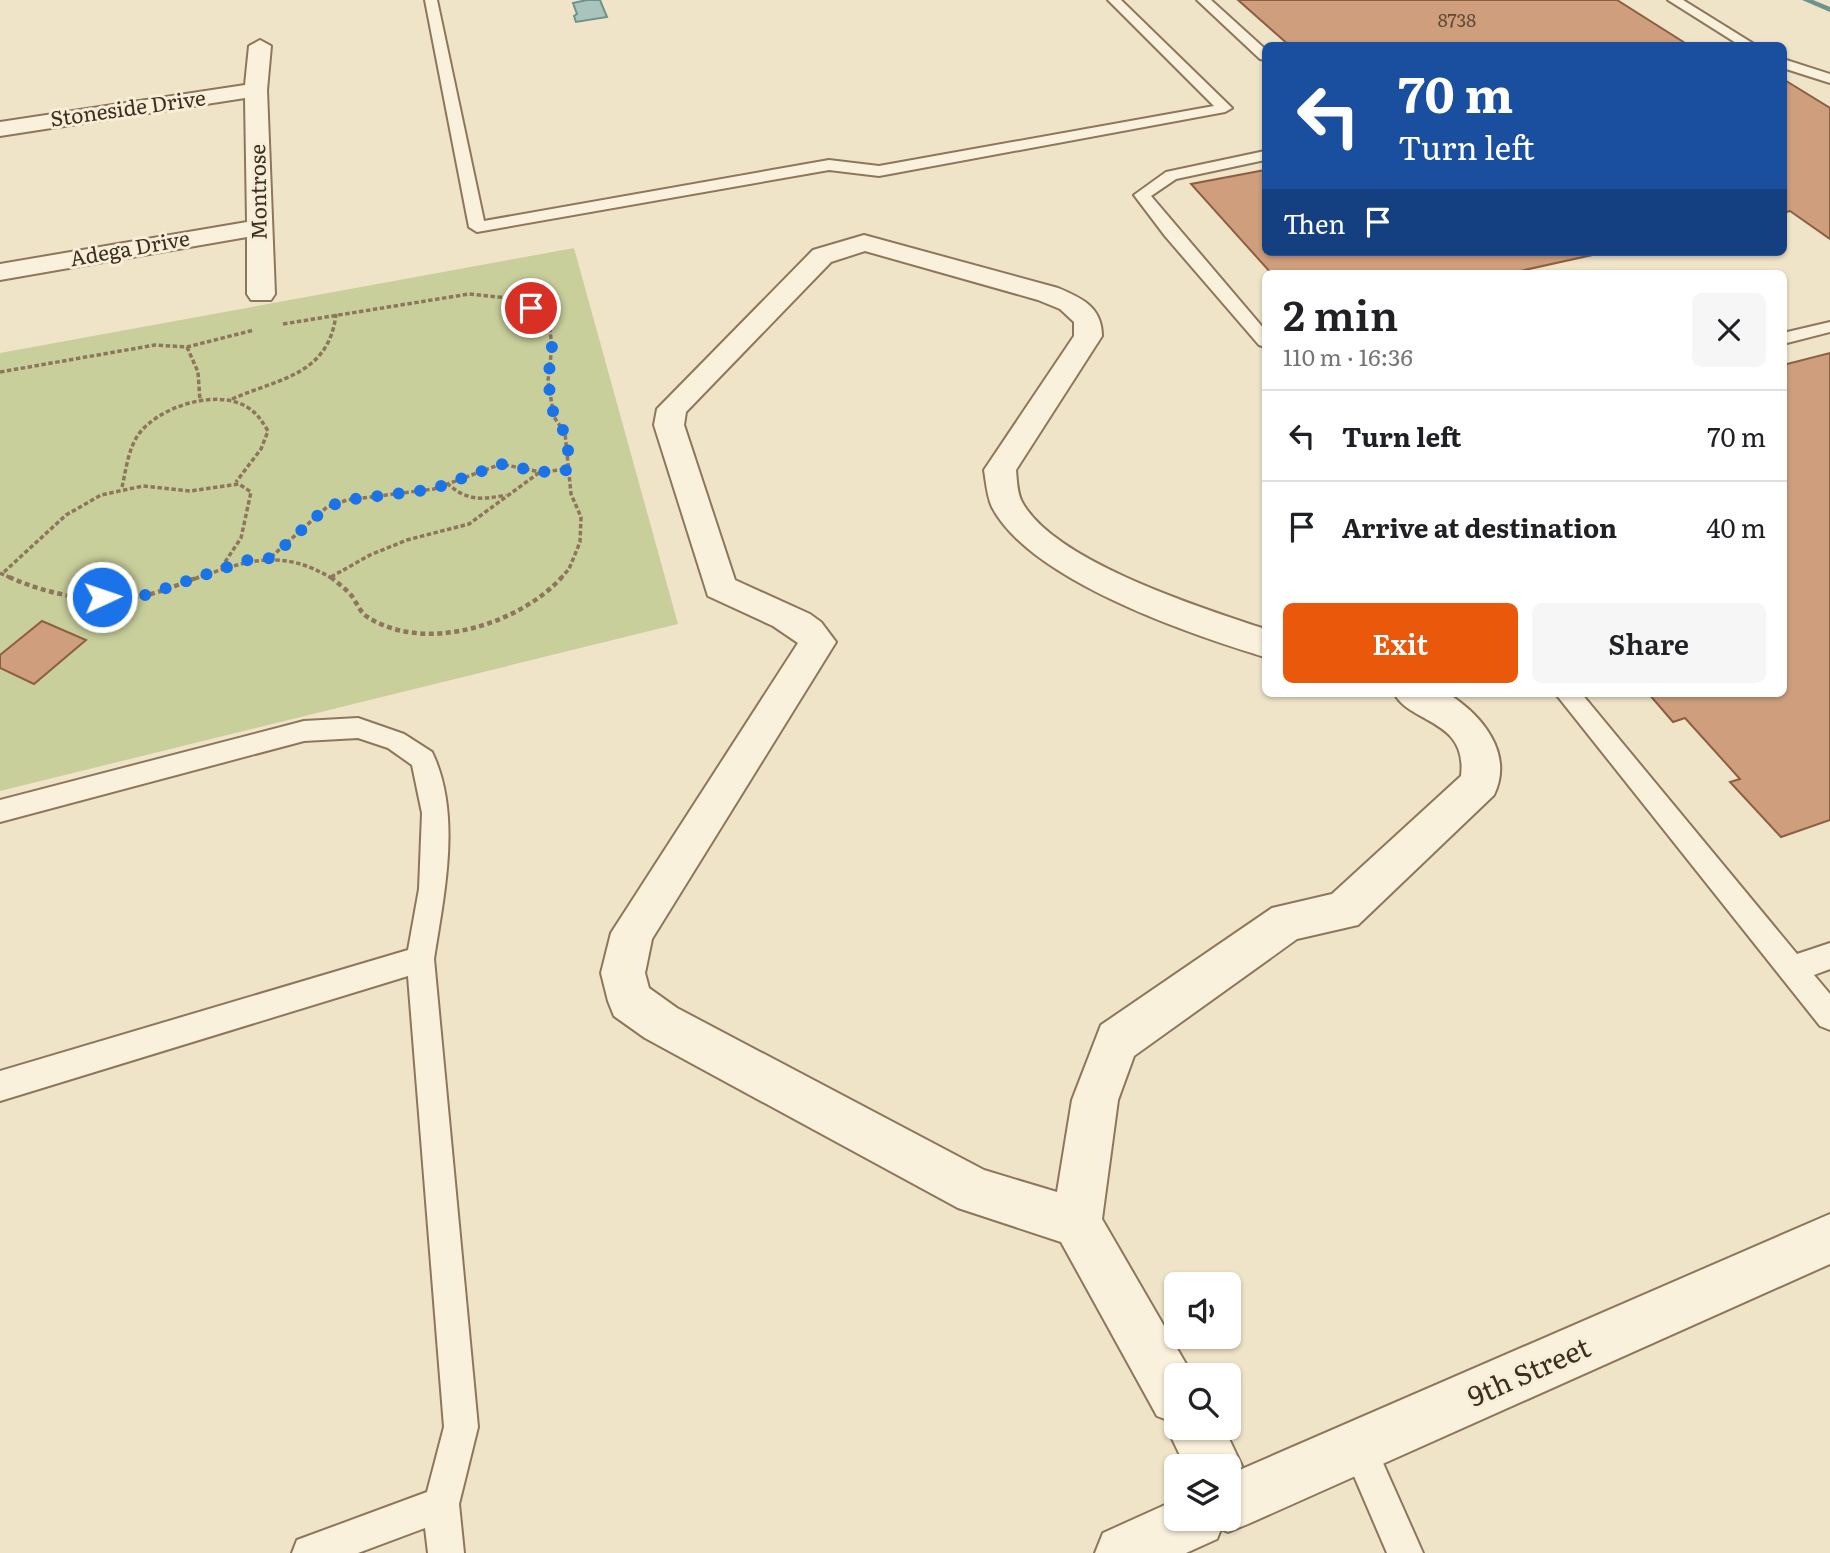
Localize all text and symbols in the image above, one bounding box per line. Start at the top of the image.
house number: 8738 [1438,6,1476,33]
text: 70 m [1398,55,1513,128]
icon: left [1283,70,1374,161]
street label: Stoneside Drive [48,80,207,133]
text: Turn left [1398,122,1535,170]
street label: Montrose [240,144,273,240]
text: Then [1283,203,1345,242]
icon: arrive [1359,203,1397,241]
street label: Adega Drive [67,221,192,272]
pin [501,278,561,338]
text: 2 min [1283,282,1398,344]
icon: arrive [512,289,550,327]
button: close [1692,293,1766,367]
text: 110 m · 16:36 [1283,339,1413,373]
text: Turn left [1342,416,1461,455]
text: 70 m [1707,416,1766,455]
icon: left [1283,417,1321,455]
text: Arrive at destination [1342,507,1617,546]
text: 40 m [1706,507,1766,546]
icon: arrive [1283,508,1321,546]
position arrow [65,560,139,634]
button: Exit [1283,603,1518,683]
button: Share [1532,603,1766,683]
map controls [1164,1272,1241,1531]
button: sound [1164,1272,1241,1349]
street label: 9th Street [1460,1324,1597,1416]
button: search [1164,1363,1241,1440]
button: layers [1164,1454,1241,1531]

